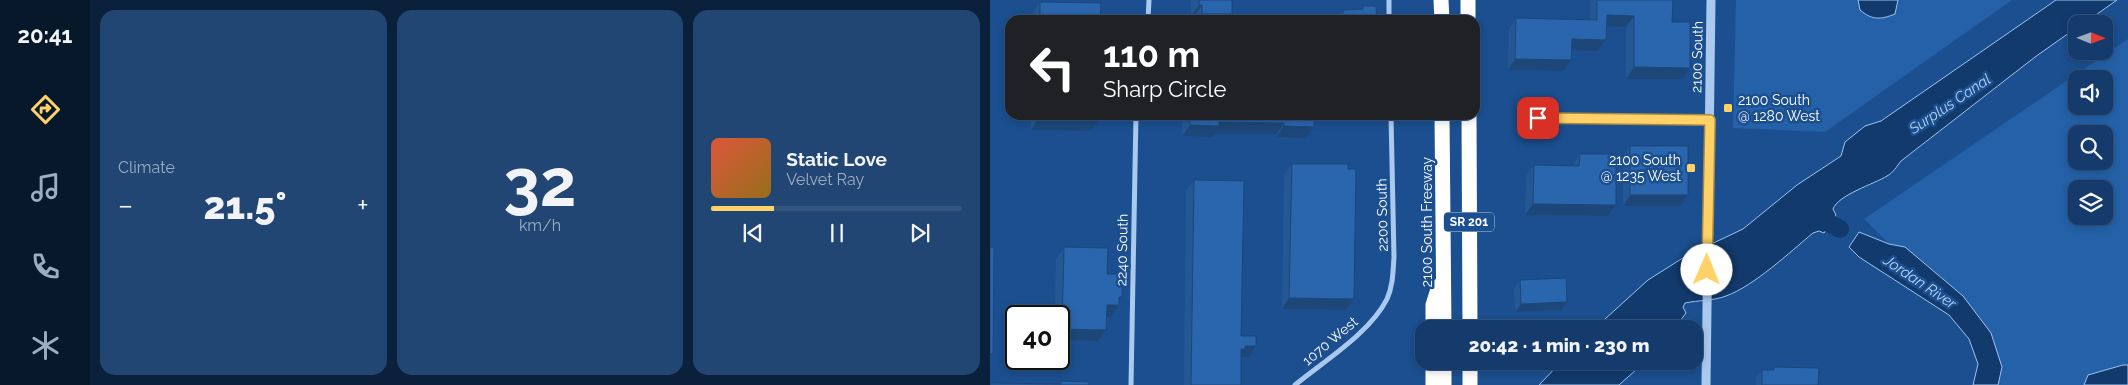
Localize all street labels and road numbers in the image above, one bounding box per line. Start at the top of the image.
street label: 2100 South [1688,21,1706,93]
street label: 2100 South Freeway [1419,156,1435,287]
street label: 2200 South [1373,178,1391,252]
road number: SR 201 [1444,212,1494,232]
street label: 2240 South [1113,214,1131,286]
street label: 1070 West [1299,313,1361,369]

